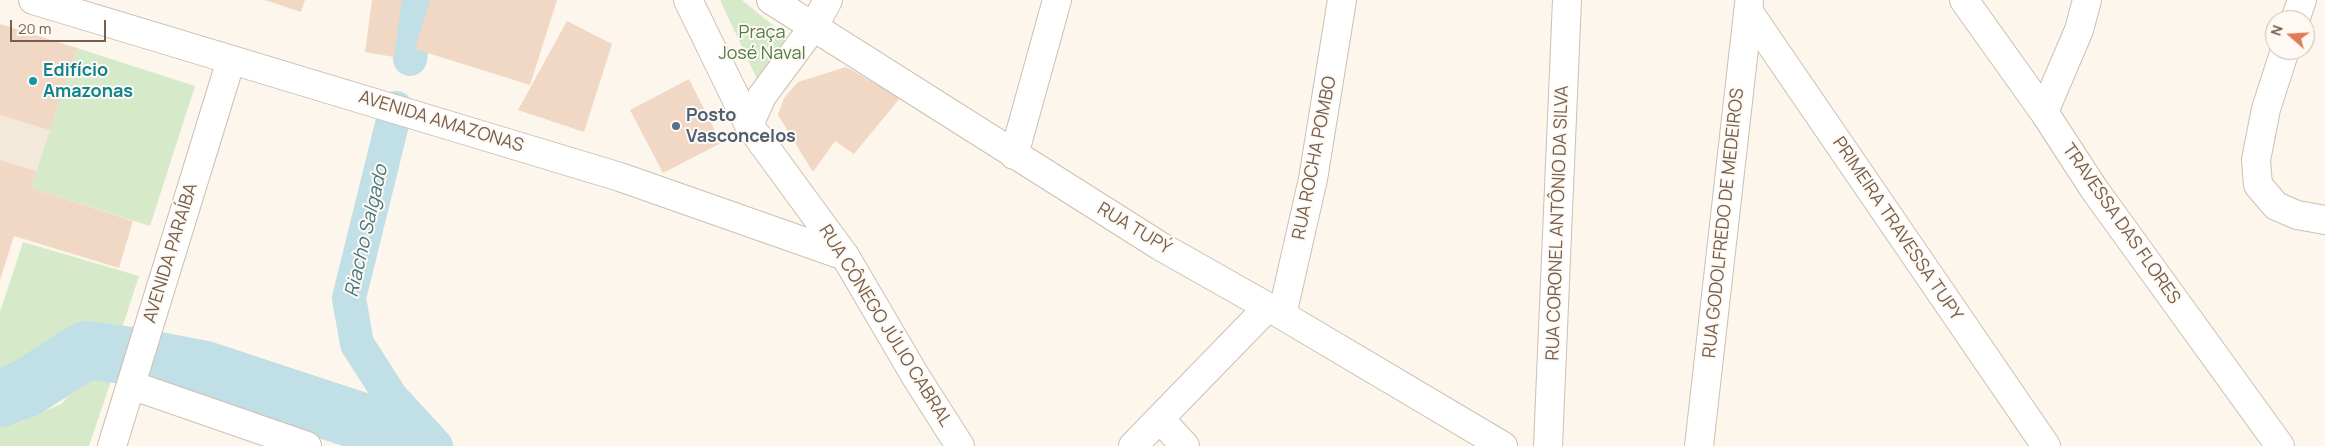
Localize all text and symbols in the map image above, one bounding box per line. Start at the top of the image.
scale bar [12,10,109,42]
north arrow [2265,10,2315,60]
text: 20 m [18,18,51,39]
park label: Praça José Naval [718,22,806,64]
text: N [2266,22,2287,38]
place label: Edifício Amazonas [43,60,133,102]
street label: RUA ROCHA POMBO [1289,74,1341,242]
marker: Edifício Amazonas [27,75,39,87]
street label: RUA CORONEL ANTÔNIO DA SILVA [1542,85,1574,361]
street label: AVENIDA AMAZONAS [356,87,526,157]
street label: RUA GODOLFREDO DE MEDEIROS [1699,87,1749,359]
place label: Posto Vasconcelos [686,105,796,148]
marker: Posto Vasconcelos [670,120,682,132]
street label: PRIMEIRA TRAVESSA TUPY [1827,133,1967,325]
street label: TRAVESSA DAS FLORES [2057,140,2185,308]
water label: Riacho Salgado [341,163,393,299]
street label: AVENIDA PARAÍBA [139,180,203,326]
street label: RUA TUPÝ [1093,198,1175,260]
street label: RUA CÔNEGO JÚLIO CABRAL [814,221,956,431]

